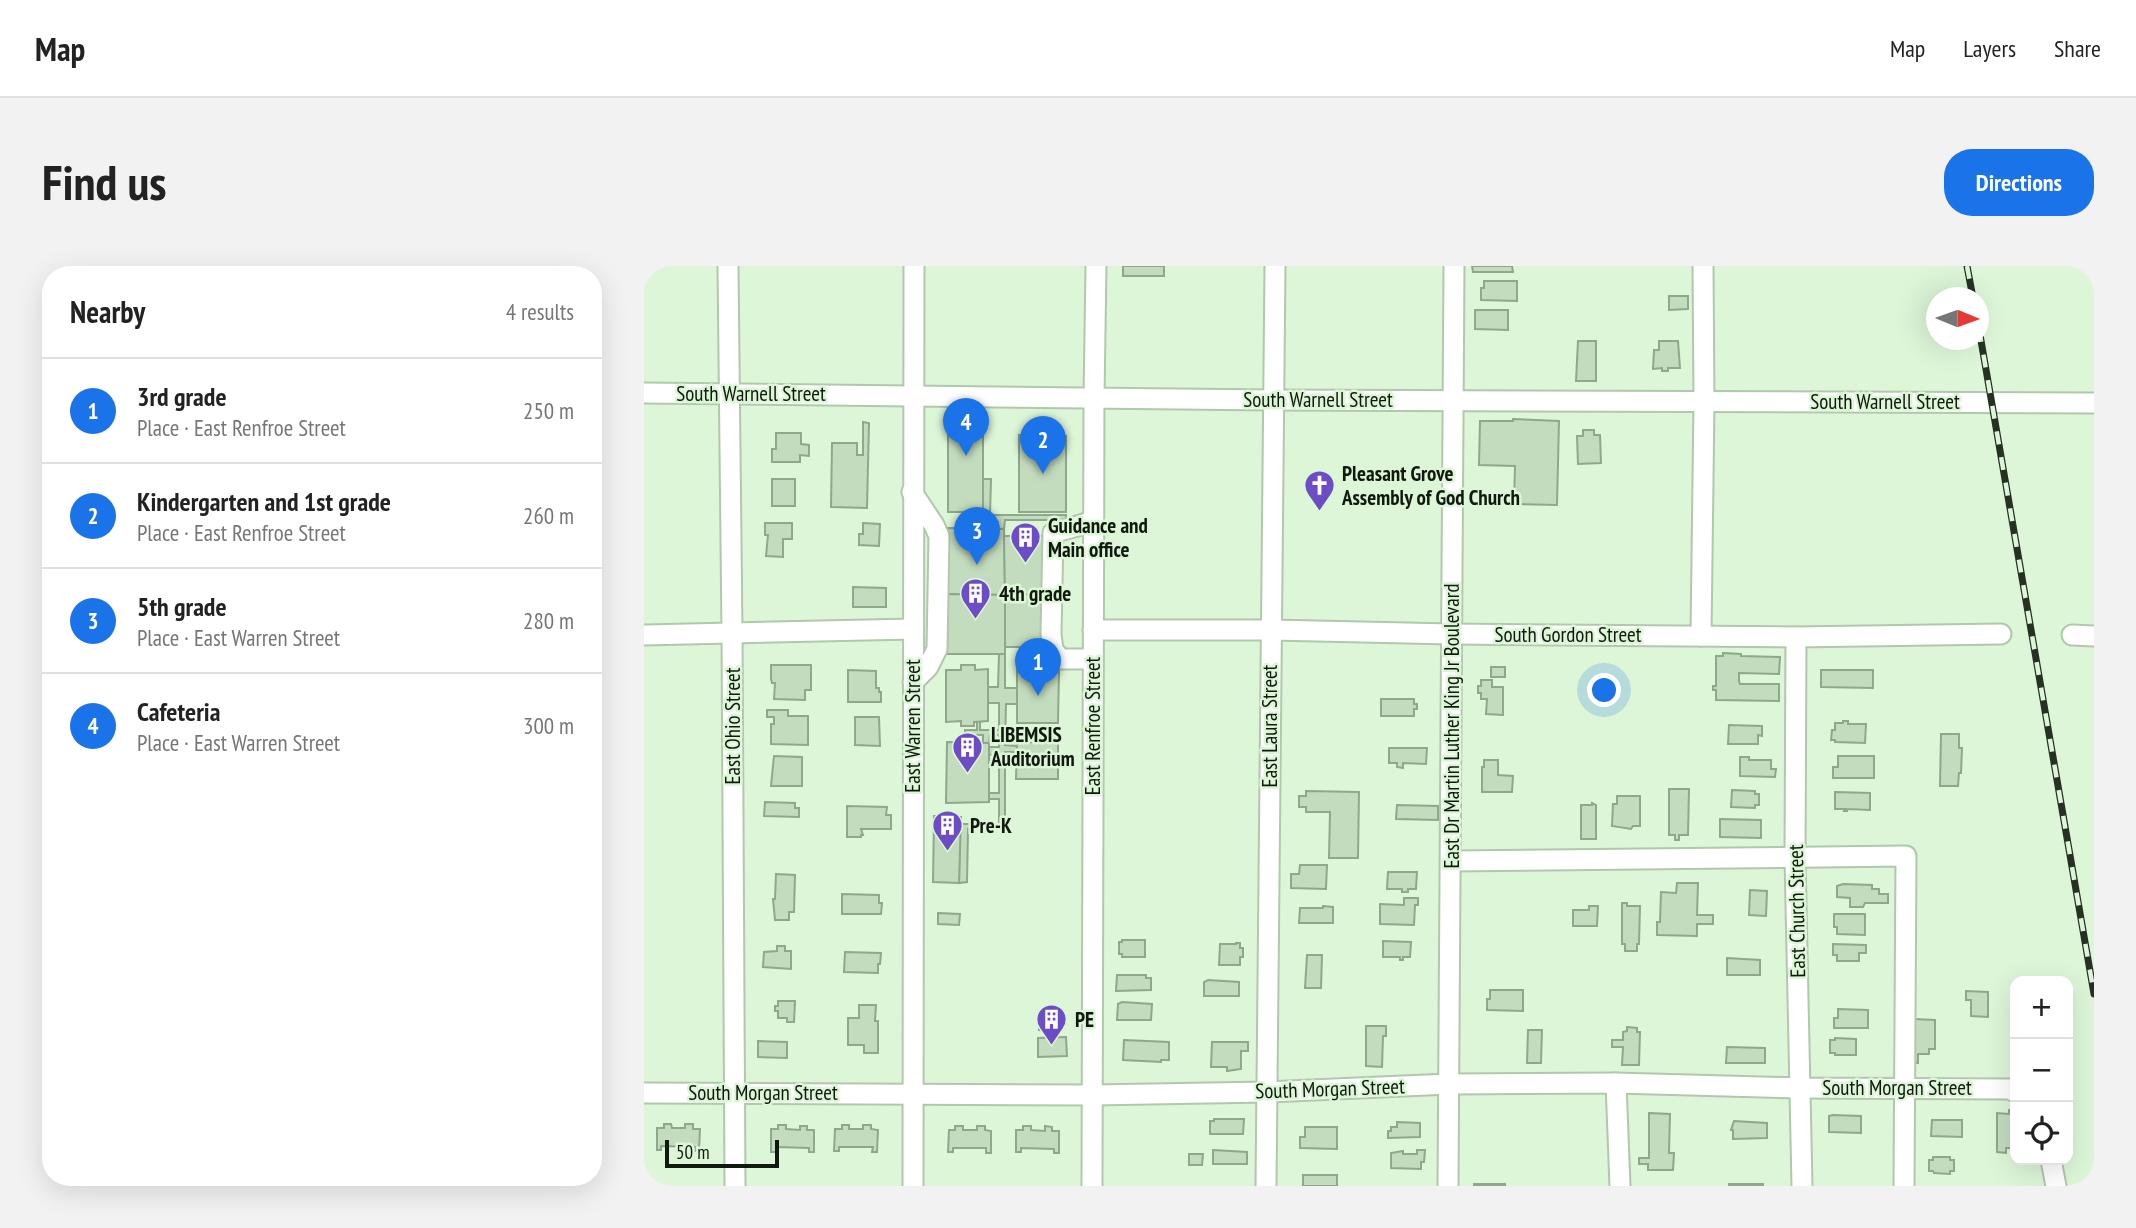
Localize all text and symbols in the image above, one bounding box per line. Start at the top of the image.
text: Map [35,27,85,70]
text: Map [1890,33,1925,64]
text: Layers [1963,33,2016,64]
text: Share [2054,33,2101,64]
button: Directions [1944,149,2094,216]
text: Find us [42,150,166,214]
north arrow [1926,287,1989,350]
text: Nearby [70,292,145,331]
text: 4 results [506,297,574,326]
text: 3rd grade [137,380,227,413]
street label: South Warnell Street [676,380,826,407]
street label: South Warnell Street [1243,386,1393,413]
street label: South Warnell Street [1810,388,1960,415]
text: 1 [88,396,99,425]
text: 250 m [523,396,574,425]
pin: 4 [943,398,989,456]
text: Place · East Renfroe Street [137,413,346,442]
pin: 2 [1020,416,1066,474]
place label: Pleasant Grove Assembly of God Church [1341,460,1520,511]
church icon: Pleasant Grove Assembly of God Church [1302,469,1336,513]
text: Kindergarten and 1st grade [137,485,391,518]
text: 2 [88,501,99,530]
text: 260 m [523,501,574,530]
pin: 3 [954,507,1000,565]
place label: Guidance and Main office [1048,512,1148,563]
text: Place · East Renfroe Street [137,518,346,547]
building icon: Guidance and Main office [1008,521,1042,565]
building icon: 4th grade [959,577,993,621]
place label: 4th grade [999,580,1071,607]
street label: East Dr Martin Luther King Jr Boulevard [1438,583,1465,869]
text: 5th grade [137,590,227,623]
text: 3 [88,606,99,635]
text: 280 m [523,606,574,635]
street label: South Gordon Street [1494,621,1642,648]
text: Place · East Warren Street [137,623,340,652]
pin: 1 [1015,638,1061,696]
street label: East Renfroe Street [1079,656,1106,795]
street label: East Warren Street [899,659,926,793]
street label: East Laura Street [1256,664,1283,787]
street label: East Ohio Street [719,667,746,785]
your location [1587,673,1621,707]
text: Cafeteria [137,695,220,728]
text: 4 [88,711,99,740]
text: 300 m [523,711,574,740]
place label: LIBEMSIS Auditorium [990,721,1075,772]
text: Place · East Warren Street [137,728,340,757]
building icon: LIBEMSIS Auditorium [951,730,985,774]
building icon: Pre-K [930,809,964,853]
place label: Pre-K [970,812,1012,839]
street label: East Church Street [1782,844,1811,978]
map controls [2010,976,2073,1165]
button: + [2010,976,2073,1039]
building icon: PE [1035,1003,1069,1047]
place label: PE [1075,1006,1094,1033]
button: − [2010,1039,2073,1102]
street label: South Morgan Street [1255,1072,1405,1105]
street label: South Morgan Street [1822,1074,1972,1101]
street label: South Morgan Street [688,1079,838,1106]
button: locate [2010,1102,2073,1165]
scale bar [665,1137,779,1169]
text: 50 m [676,1140,710,1164]

